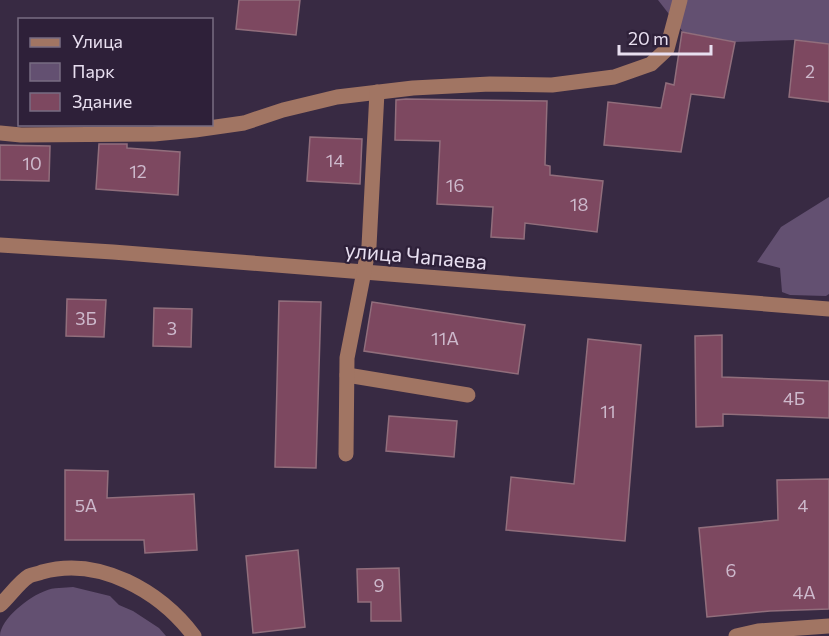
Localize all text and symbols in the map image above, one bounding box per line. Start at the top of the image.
legend [18,18,213,126]
scale bar [619,18,710,56]
text: 20 m [628,27,669,49]
text: Улица [72,30,123,52]
text: Парк [72,60,115,82]
house number: 2 [805,60,815,82]
text: Здание [72,90,132,112]
house number: 14 [326,149,344,171]
house number: 10 [22,152,42,174]
house number: 12 [129,160,147,182]
house number: 16 [446,174,464,196]
house number: 18 [570,193,588,215]
street label: улица Чапаева [344,236,488,274]
house number: 3Б [75,307,97,329]
house number: 3 [167,317,177,339]
house number: 11А [431,327,459,349]
house number: 4Б [783,387,805,409]
house number: 11 [600,400,616,422]
house number: 5А [75,494,97,516]
house number: 4 [798,494,809,516]
house number: 6 [726,559,736,581]
house number: 9 [374,574,384,596]
house number: 4А [792,581,816,603]

